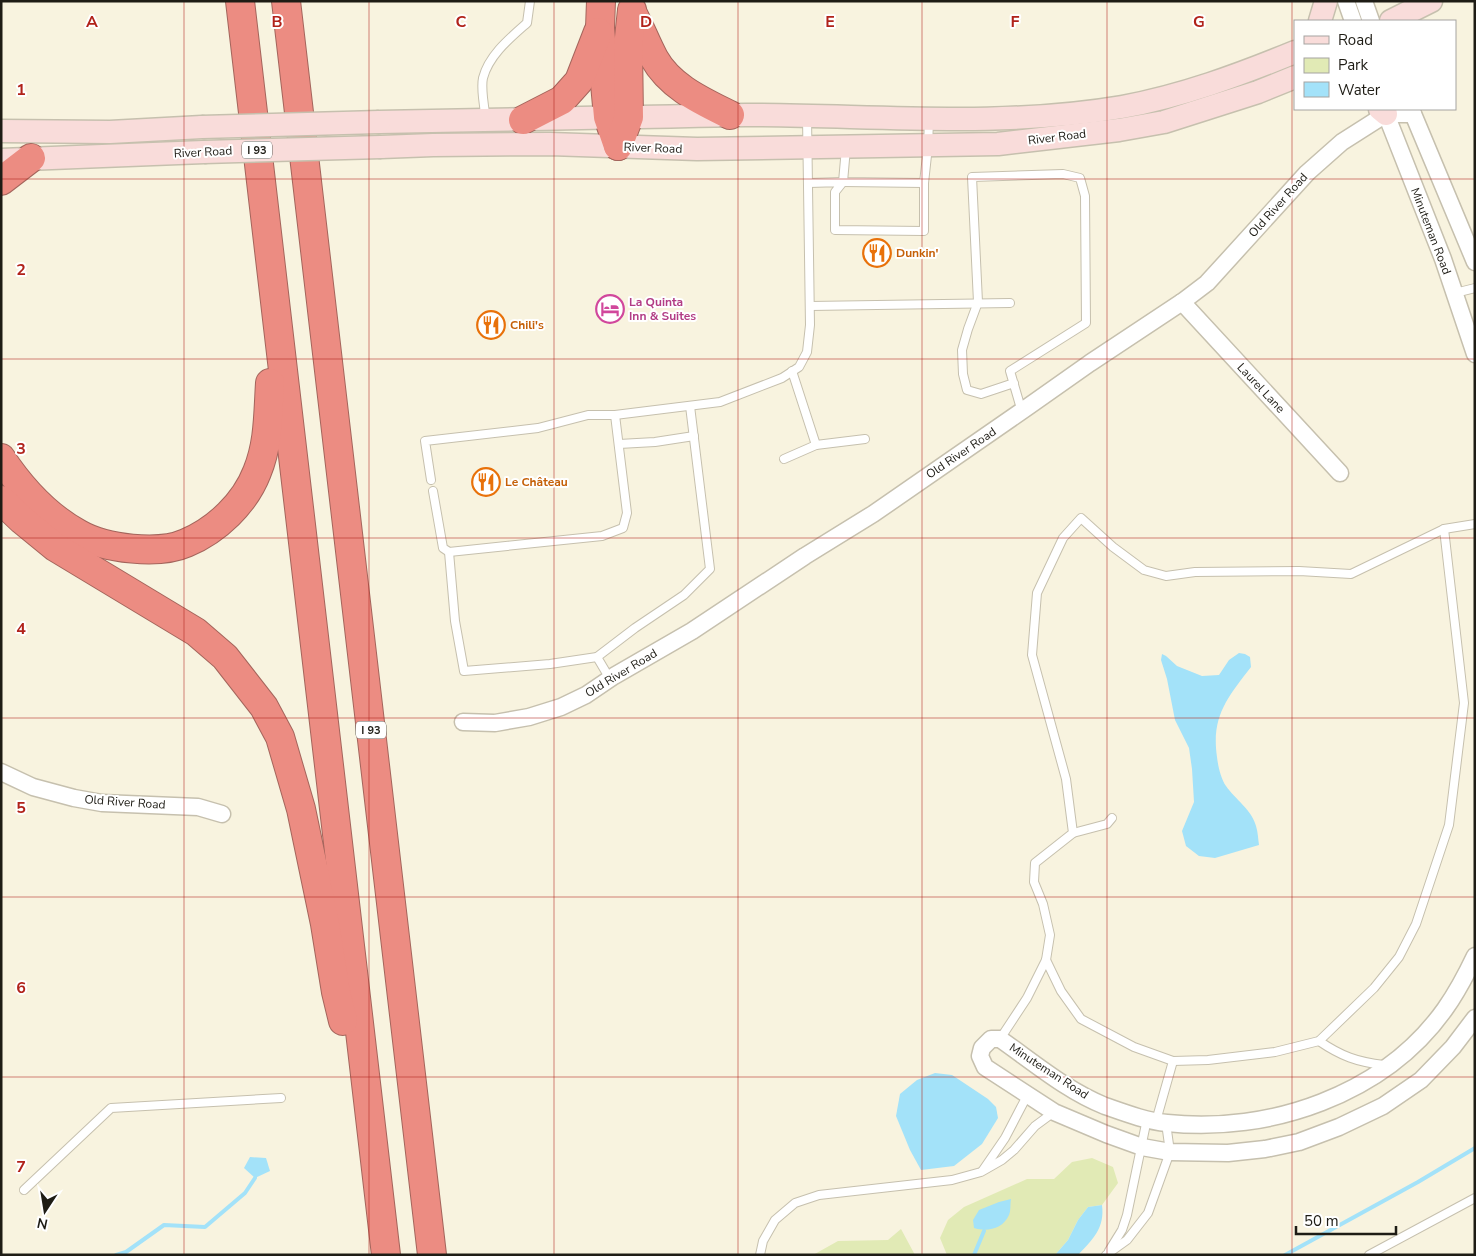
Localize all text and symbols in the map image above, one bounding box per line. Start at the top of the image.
text: A [86,11,98,33]
text: B [271,11,283,33]
text: C [456,11,467,33]
text: D [640,11,652,33]
text: E [825,11,835,33]
text: F [1011,11,1020,33]
text: G [1193,11,1205,33]
legend [1294,20,1456,110]
text: Road [1338,30,1373,50]
text: Park [1338,55,1368,75]
text: 1 [16,79,26,101]
text: Water [1338,80,1381,100]
street label: River Road [1027,125,1087,149]
street label: River Road [623,139,683,157]
street label: River Road [173,142,233,162]
road number: I 93 [242,142,272,158]
street label: Old River Road [1245,169,1311,241]
street label: Minuteman Road [1407,185,1455,277]
restaurant icon: Dunkin' [862,238,892,268]
place label: Dunkin' [896,245,939,261]
text: 2 [16,259,26,281]
hotel icon: La Quinta Inn & Suites [595,294,625,324]
place label: La Quinta Inn & Suites [629,294,696,324]
restaurant icon: Chili's [476,310,506,340]
place label: Chili's [510,317,544,333]
street label: Laurel Lane [1234,360,1288,416]
street label: Old River Road [923,424,999,482]
text: 3 [16,438,26,460]
restaurant icon: Le Château [471,467,501,497]
place label: Le Château [505,474,568,490]
text: 4 [16,618,26,640]
street label: Old River Road [582,645,660,701]
road number: I 93 [356,722,386,738]
street label: Old River Road [84,791,166,813]
text: 5 [16,797,26,819]
text: 6 [16,977,26,999]
street label: Minuteman Road [1006,1039,1092,1103]
text: 7 [16,1156,26,1178]
north arrow [20,1186,70,1236]
scale bar [1296,1204,1396,1236]
text: 50 m [1304,1211,1339,1231]
text: N [35,1213,50,1234]

